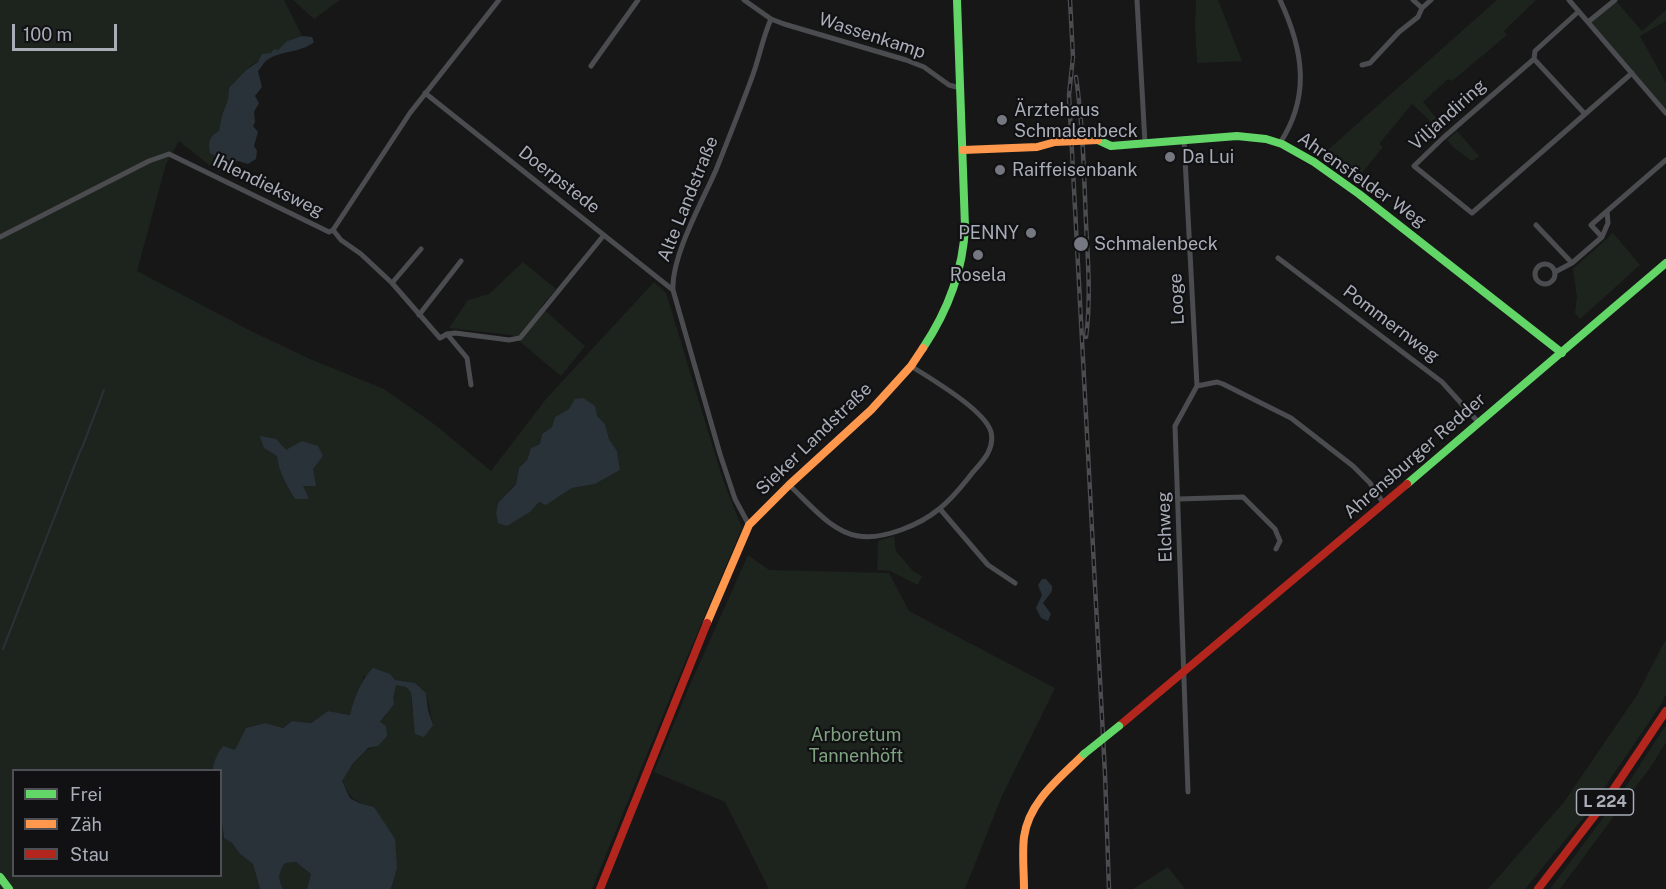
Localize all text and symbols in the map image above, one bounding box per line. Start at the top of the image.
street label: Wassenkamp [816,9,928,63]
scale bar [15,12,120,50]
text: 100 m [23,24,72,45]
street label: Viljandiring [1405,75,1491,155]
place label: Ärztehaus Schmalenbeck [1014,99,1138,142]
marker: Ärztehaus Schmalenbeck [995,113,1009,127]
street label: Ahrensfelder Weg [1294,128,1430,232]
street label: Alte Landstraße [653,133,723,265]
street label: Doerpstede [514,142,604,218]
place label: Da Lui [1182,146,1234,168]
street label: Ihlendieksweg [209,150,327,222]
marker: Da Lui [1163,150,1177,164]
place label: Raiffeisenbank [1012,159,1138,181]
marker: Raiffeisenbank [993,163,1007,177]
place label: PENNY [958,222,1019,244]
marker: PENNY [1024,226,1038,240]
place label: Schmalenbeck [1094,233,1218,255]
marker: Schmalenbeck [1072,235,1090,253]
marker: Rosela [971,248,985,262]
place label: Rosela [950,264,1006,286]
street label: Looge [1165,273,1189,325]
street label: Pommernweg [1339,281,1443,367]
street label: Sieker Landstraße [752,378,876,500]
street label: Ahrensburger Redder [1340,388,1490,524]
street label: Elchweg [1153,491,1177,563]
park label: Arboretum Tannenhöft [809,724,903,766]
legend [12,769,222,877]
text: Frei [70,784,102,805]
road number: L 224 [1576,789,1634,815]
text: Zäh [70,814,102,835]
text: Stau [70,844,109,865]

